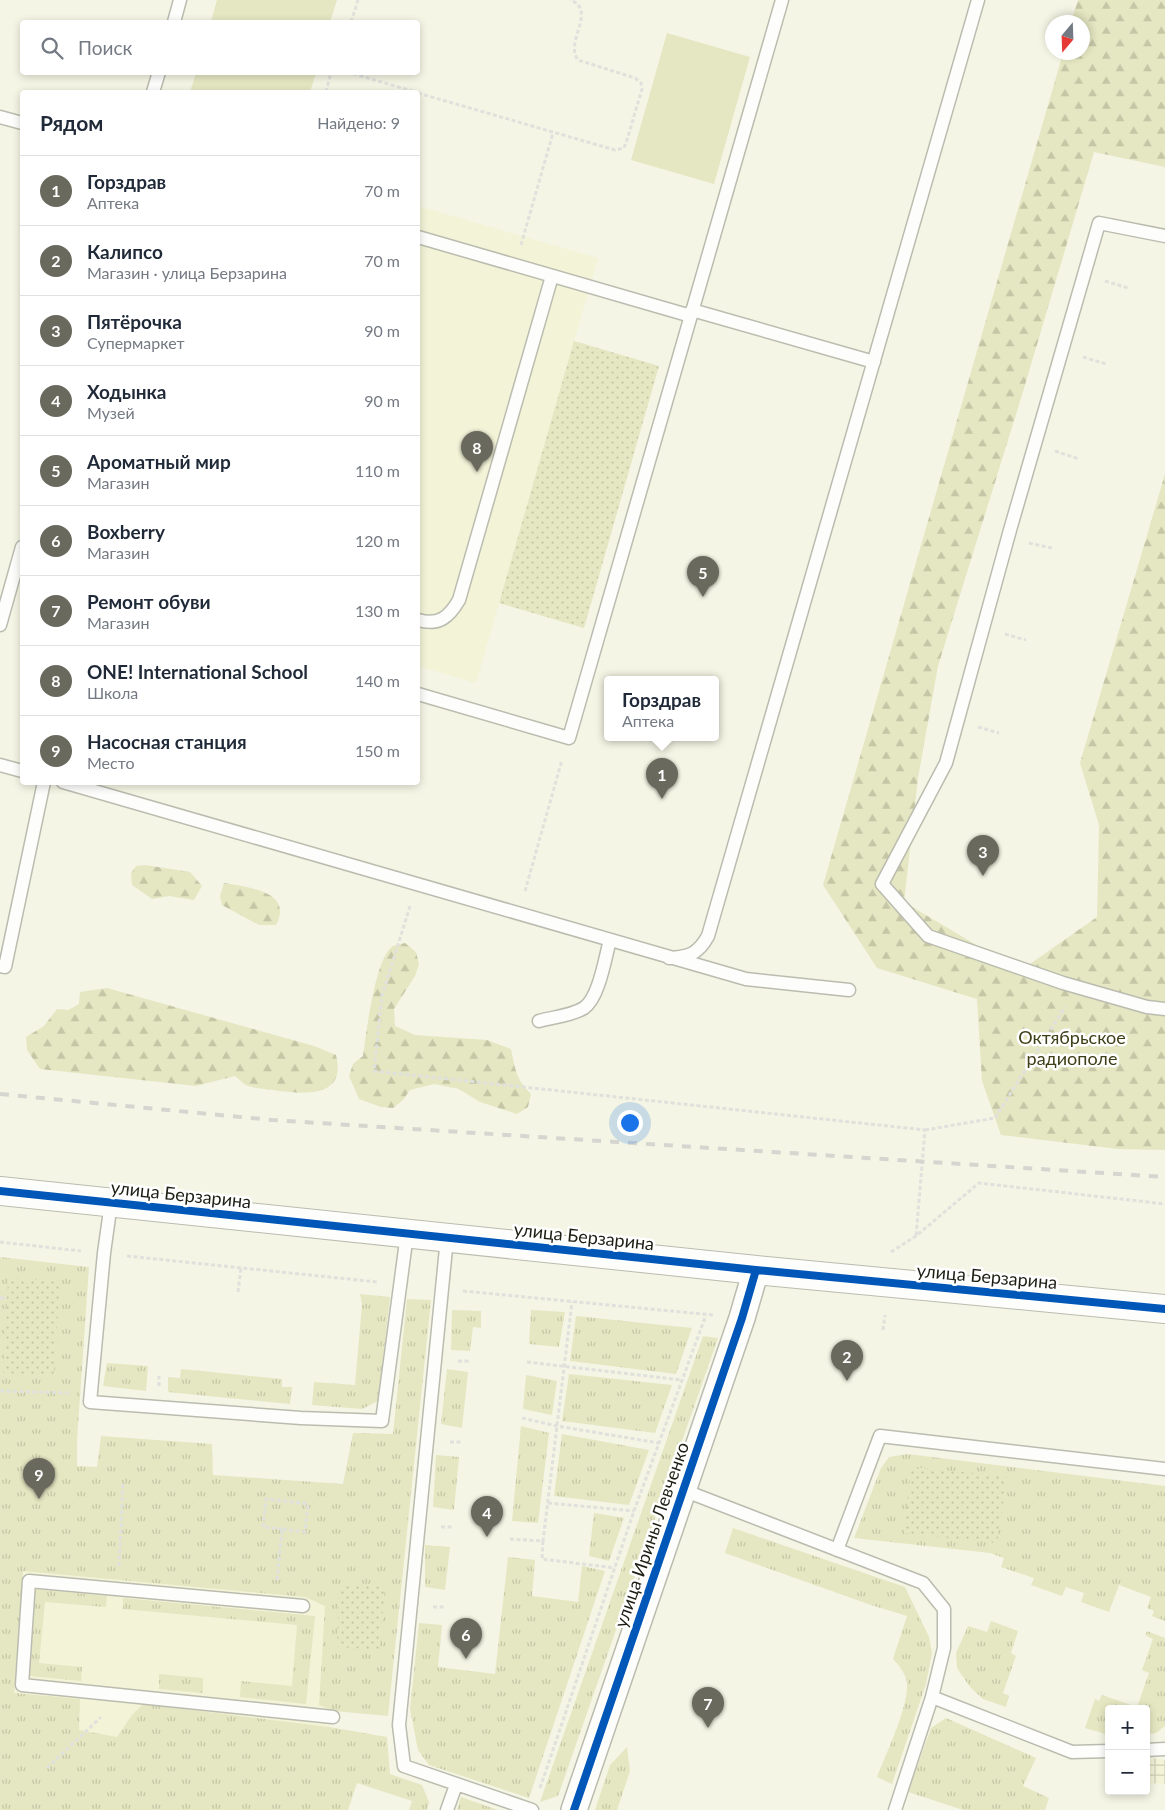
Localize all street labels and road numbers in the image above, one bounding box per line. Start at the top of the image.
street label: улица Берзарина [110,1176,252,1212]
street label: улица Берзарина [513,1218,655,1254]
street label: улица Берзарина [916,1259,1058,1293]
street label: улица Ирины Левченко [609,1439,693,1630]

